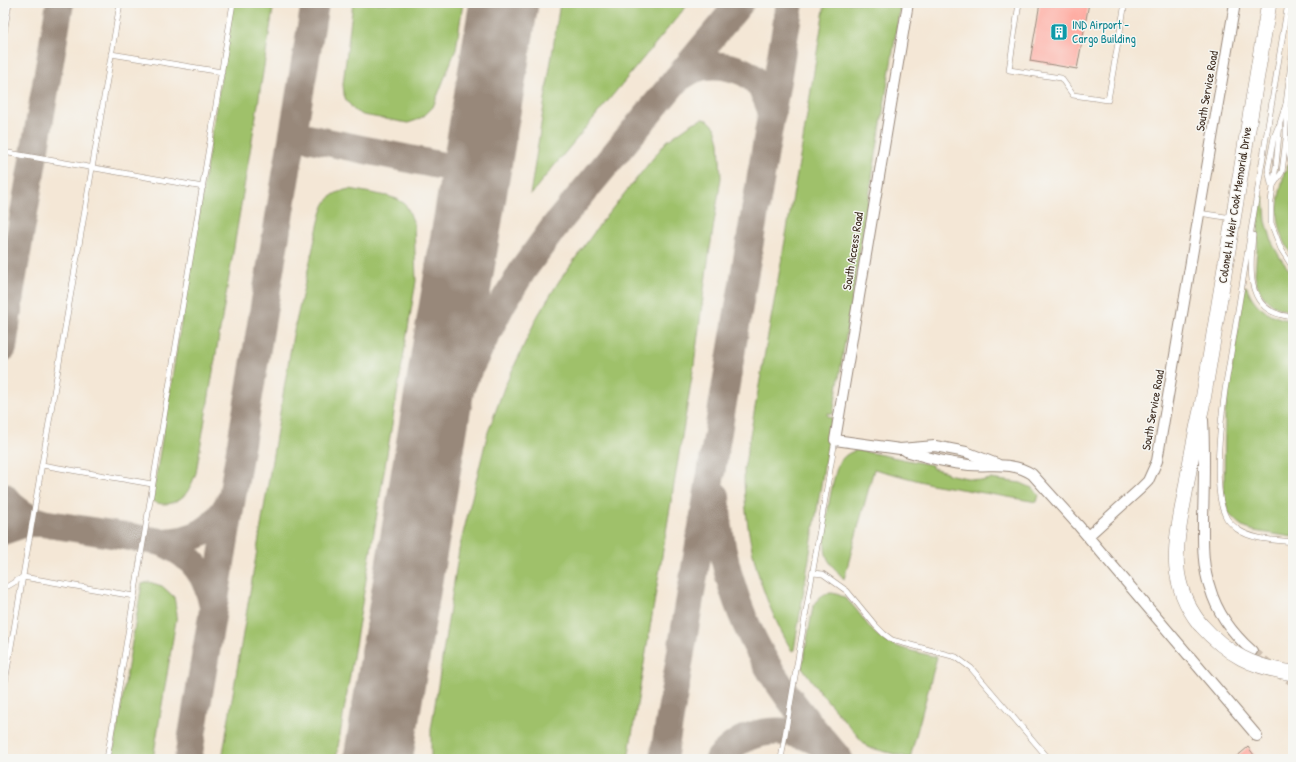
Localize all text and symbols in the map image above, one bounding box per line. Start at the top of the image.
place label: IND Airport - Cargo Building [1072,16,1136,47]
building icon: IND Airport - Cargo Building [1049,22,1069,42]
street label: South Service Road [1191,49,1222,132]
street label: Colonel H. Weir Cook Memorial Drive [1214,125,1255,284]
street label: South Access Road [838,210,867,291]
street label: South Service Road [1137,368,1168,451]

